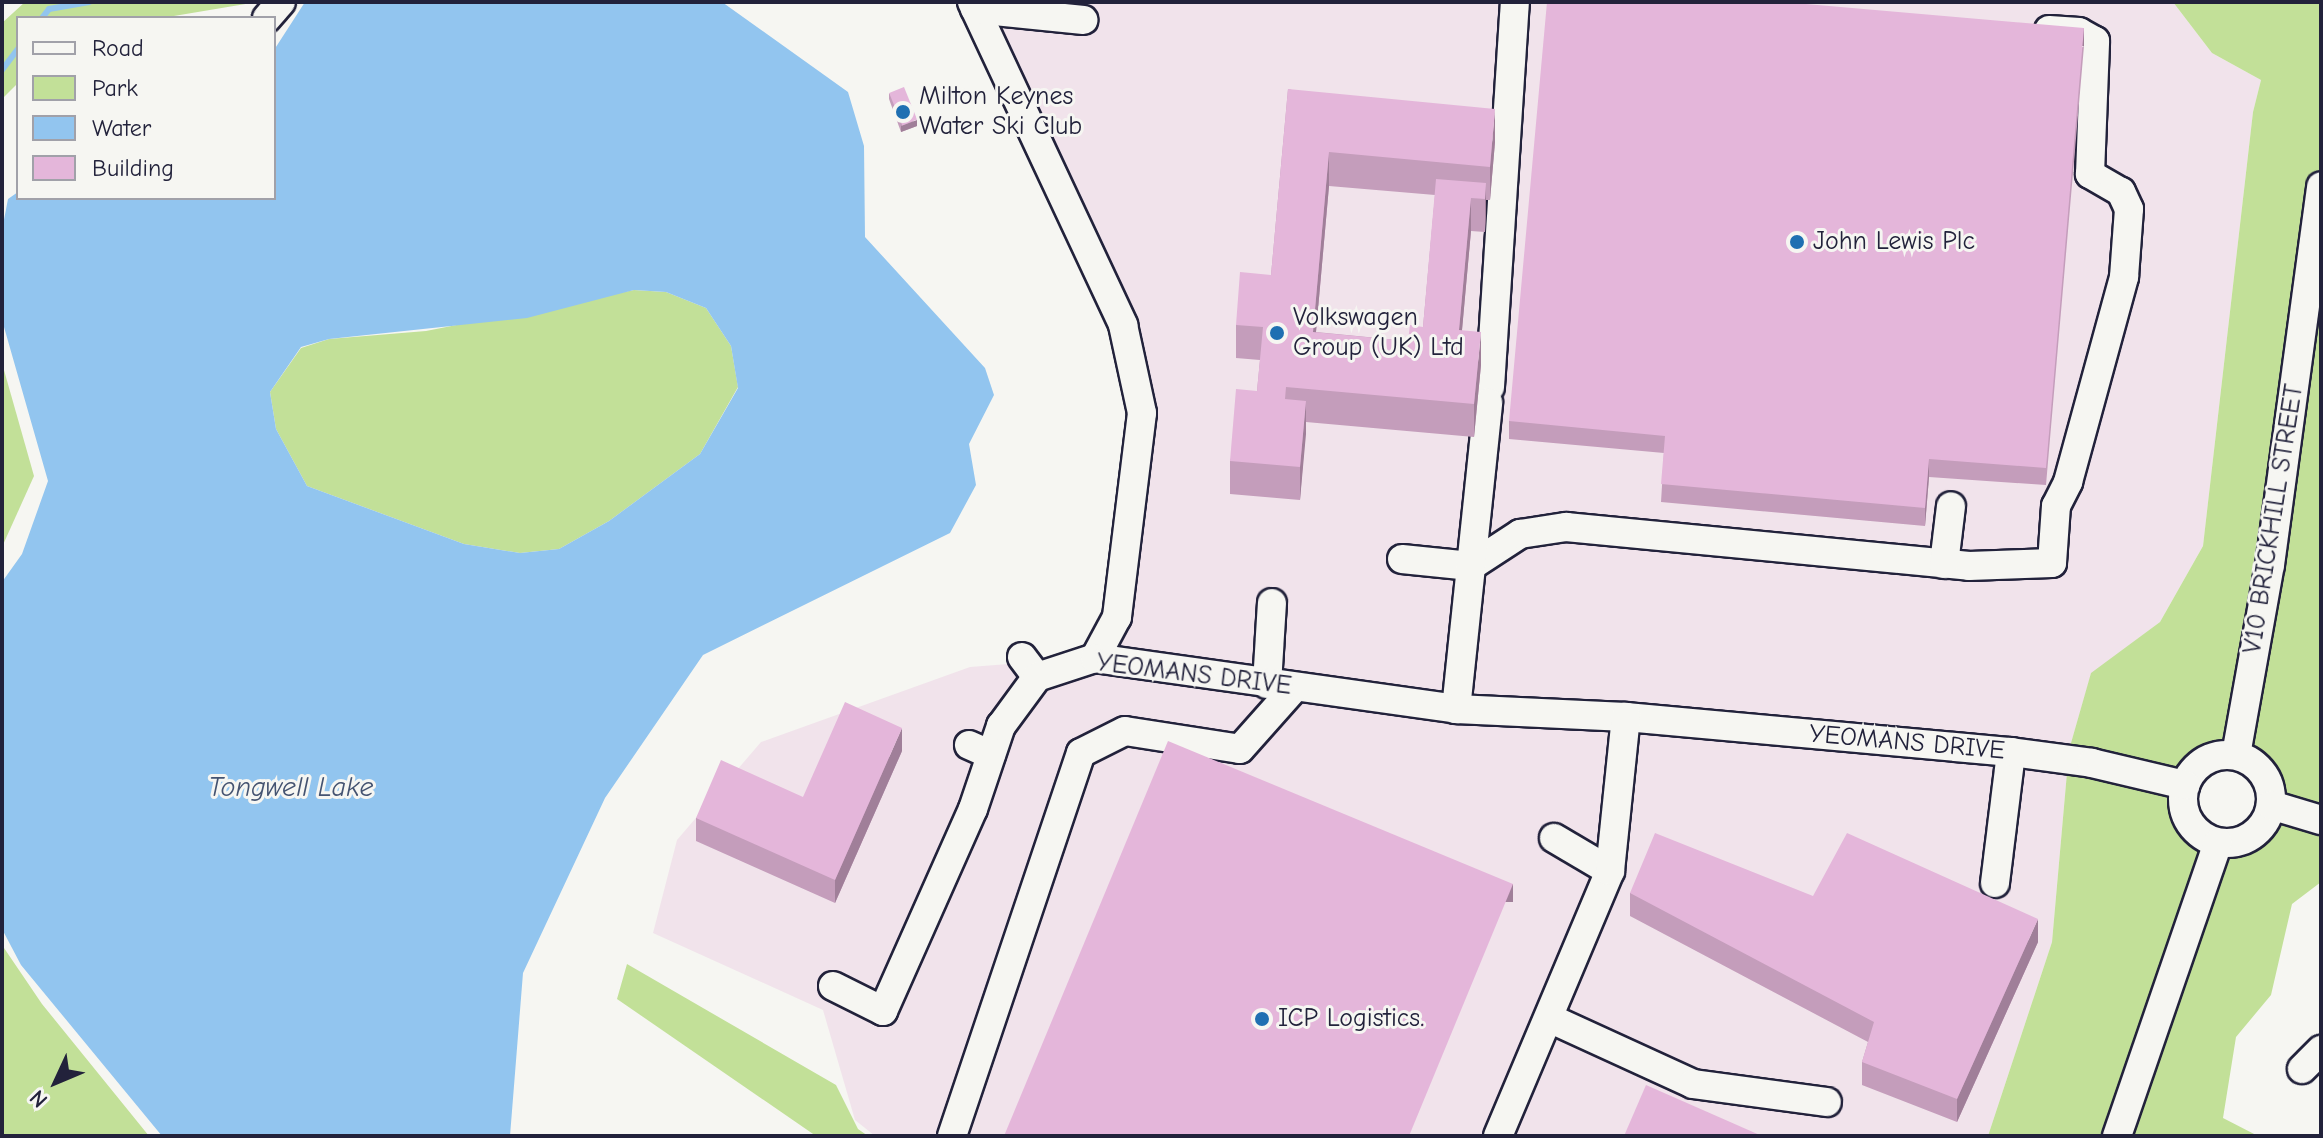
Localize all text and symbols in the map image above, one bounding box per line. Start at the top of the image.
legend [16,16,276,200]
text: Road [92,34,144,62]
text: Park [92,74,138,102]
place label: Milton Keynes Water Ski Club [919,81,1082,142]
marker: Milton Keynes Water Ski Club [894,103,912,121]
text: Water [92,114,151,142]
text: Building [92,154,174,182]
place label: John Lewis Plc [1813,226,1975,258]
marker: John Lewis Plc [1788,233,1806,251]
place label: Volkswagen Group (UK) Ltd [1293,302,1464,364]
marker: Volkswagen Group (UK) Ltd [1268,324,1286,342]
street label: V10 BRICKHILL STREET [2237,382,2311,656]
street label: YEOMANS DRIVE [1095,648,1293,702]
street label: YEOMANS DRIVE [1808,719,2006,767]
water label: Tongwell Lake [208,770,374,804]
place label: ICP Logistics. [1278,1003,1424,1035]
marker: ICP Logistics. [1253,1010,1271,1028]
north arrow [16,1042,96,1122]
text: N [24,1084,53,1113]

